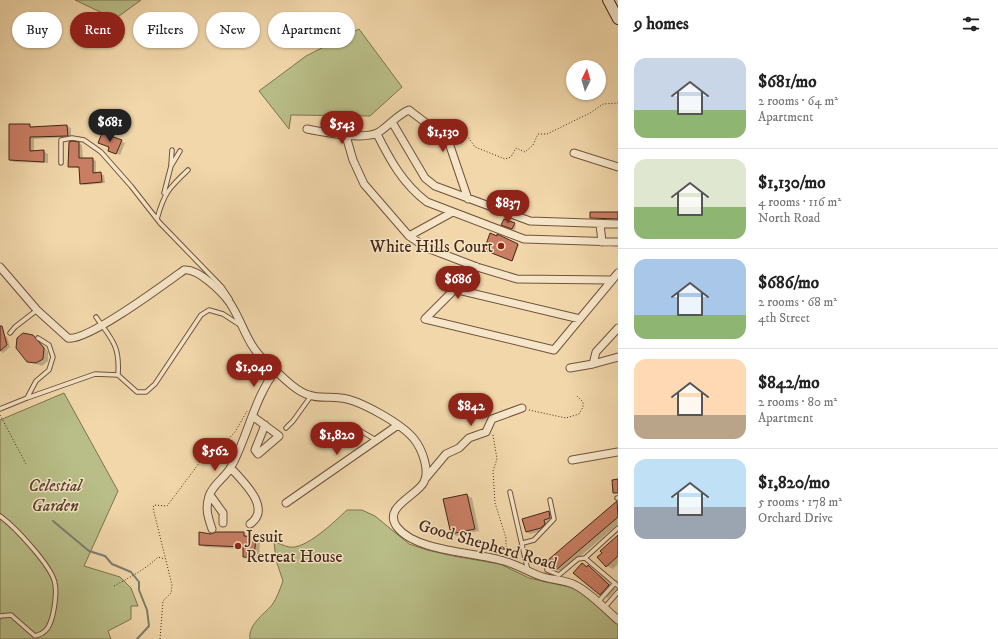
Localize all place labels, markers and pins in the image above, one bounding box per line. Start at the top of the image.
pin: $681 [86,109,134,143]
pin: $543 [318,111,366,145]
pin: $1,130 [410,119,476,153]
pin: $837 [484,190,532,224]
place label: White Hills Court [369,236,494,258]
marker: White Hills Court [496,241,506,251]
pin: $686 [434,266,482,300]
pin: $1,040 [221,354,287,388]
pin: $842 [447,393,495,427]
pin: $1,820 [304,422,370,456]
pin: $562 [191,438,239,472]
place label: Jesuit Retreat House [244,526,343,568]
marker: Jesuit Retreat House [233,541,243,551]

